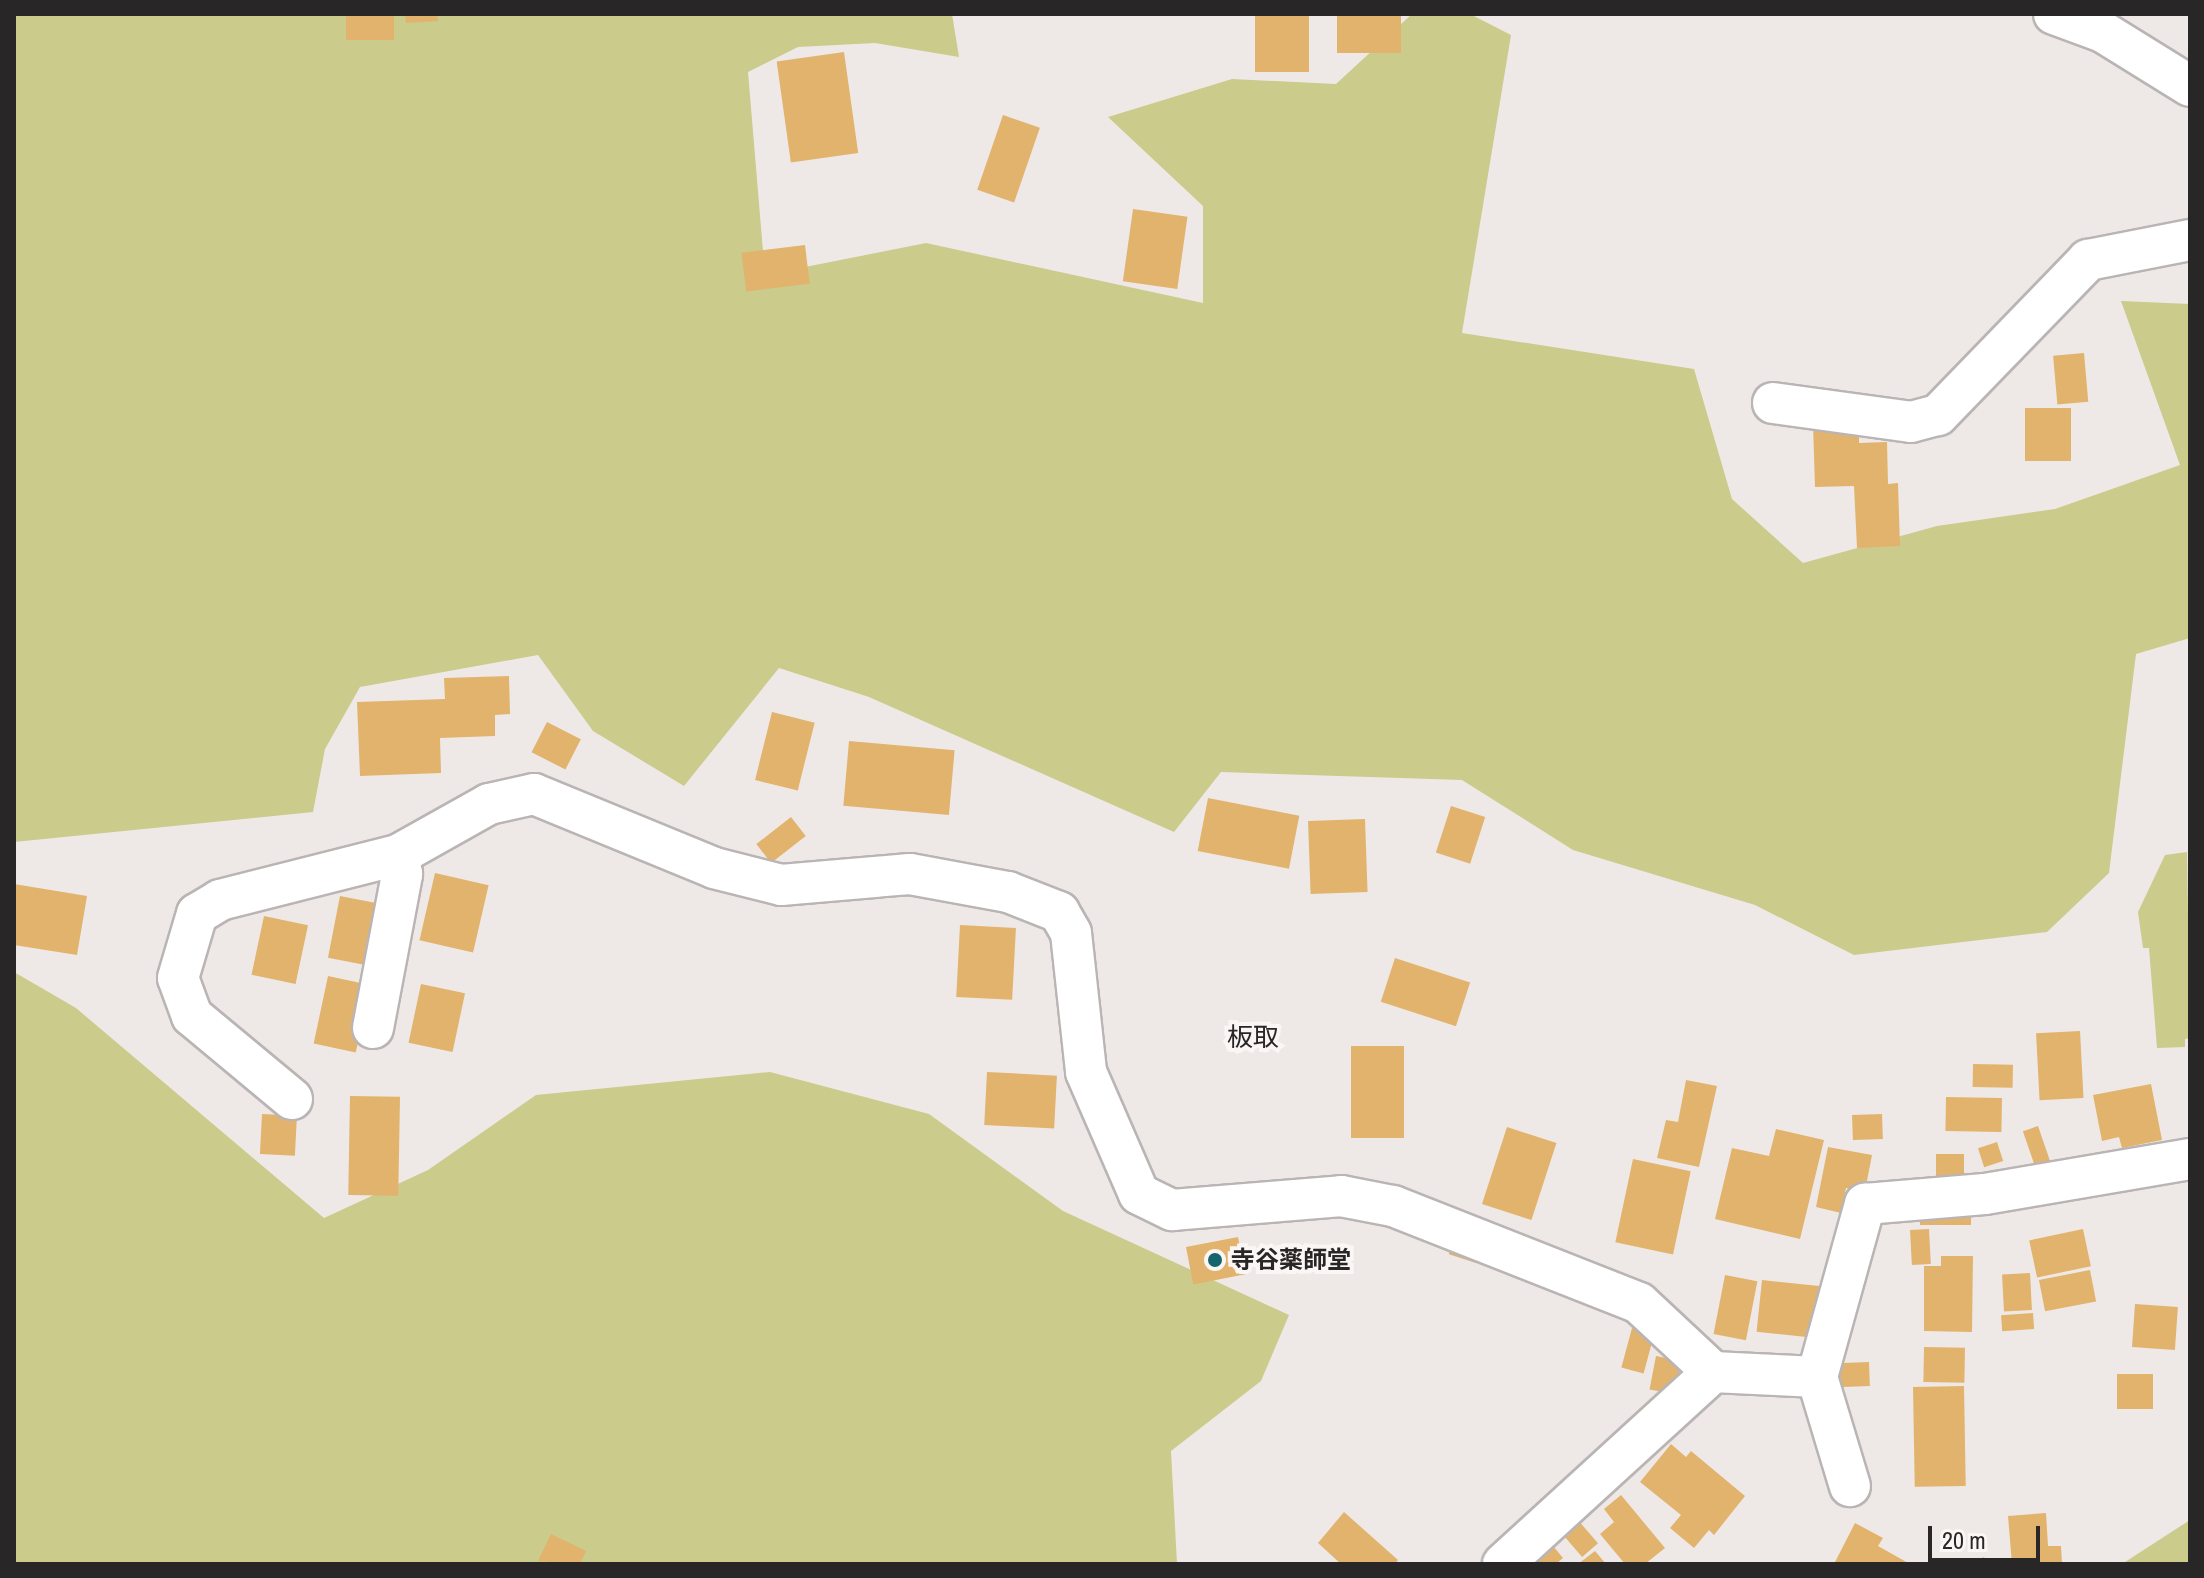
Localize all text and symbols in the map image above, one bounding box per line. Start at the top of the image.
district label: 板取 [1227,1021,1279,1053]
place label: 寺谷薬師堂 [1231,1246,1351,1274]
marker: 寺谷薬師堂 [1206,1251,1224,1269]
scale bar [1932,1510,2044,1560]
text: 20 m [1942,1524,1986,1556]

